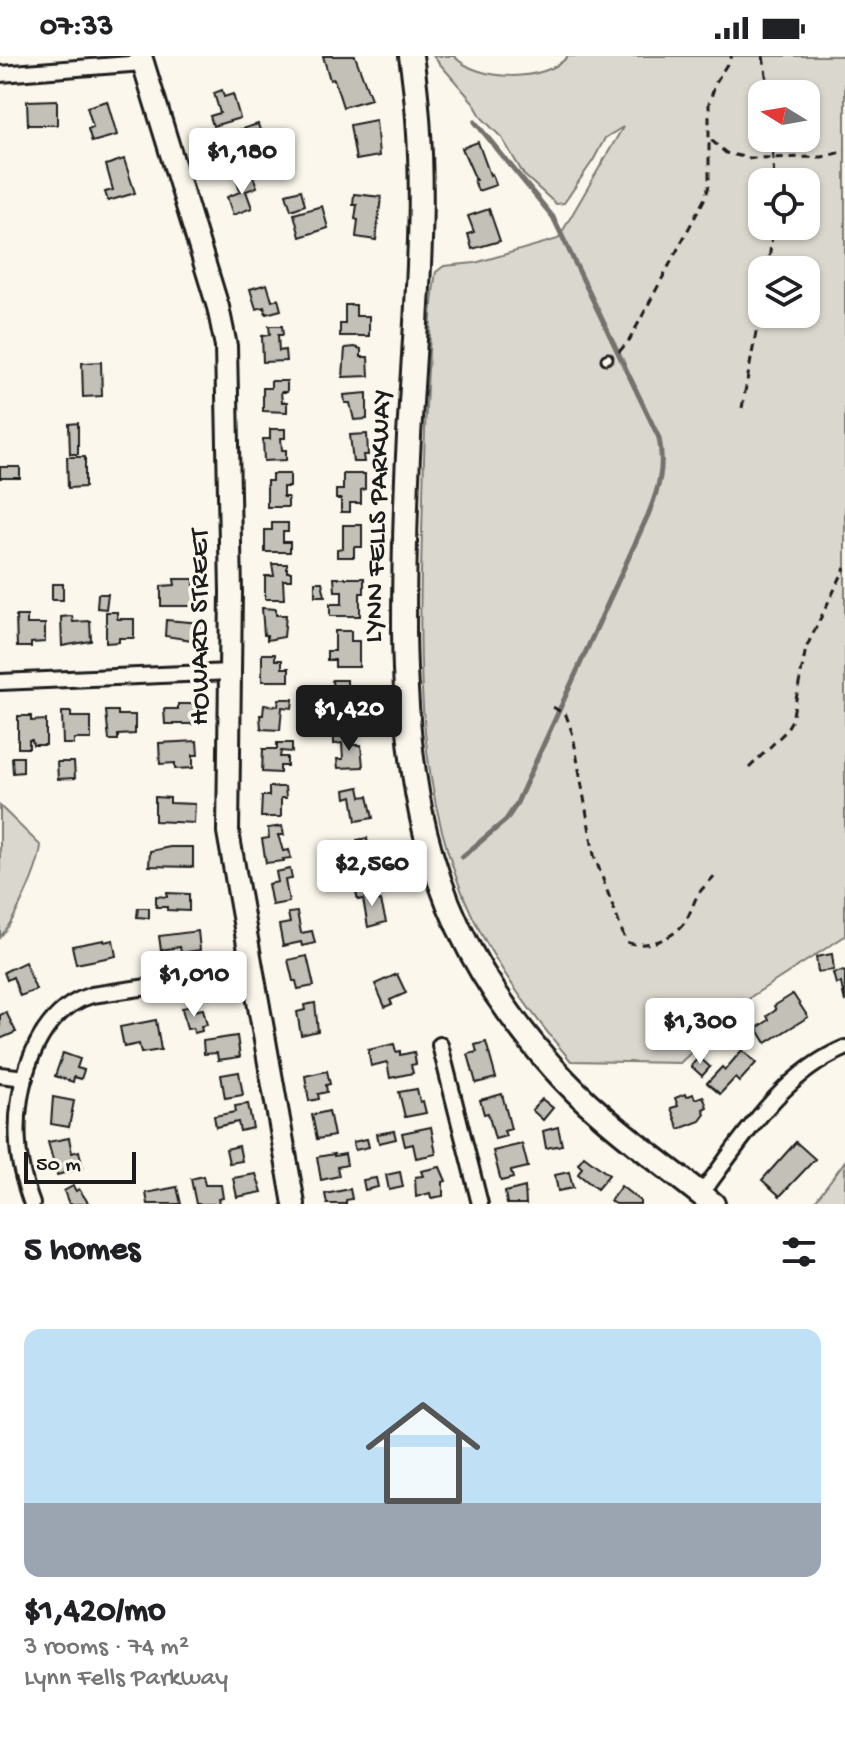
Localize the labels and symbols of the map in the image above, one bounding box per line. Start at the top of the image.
north arrow [748,80,820,152]
pin: $1,180 [177,128,307,196]
street label: LYNN FELLS PARKWAY [358,389,400,643]
street label: HOWARD STREET [185,527,218,725]
pin: $1,420 [284,685,414,753]
pin: $2,560 [307,840,437,908]
pin: $1,010 [129,951,259,1019]
pin: $1,300 [635,998,765,1066]
scale bar [24,1148,136,1184]

